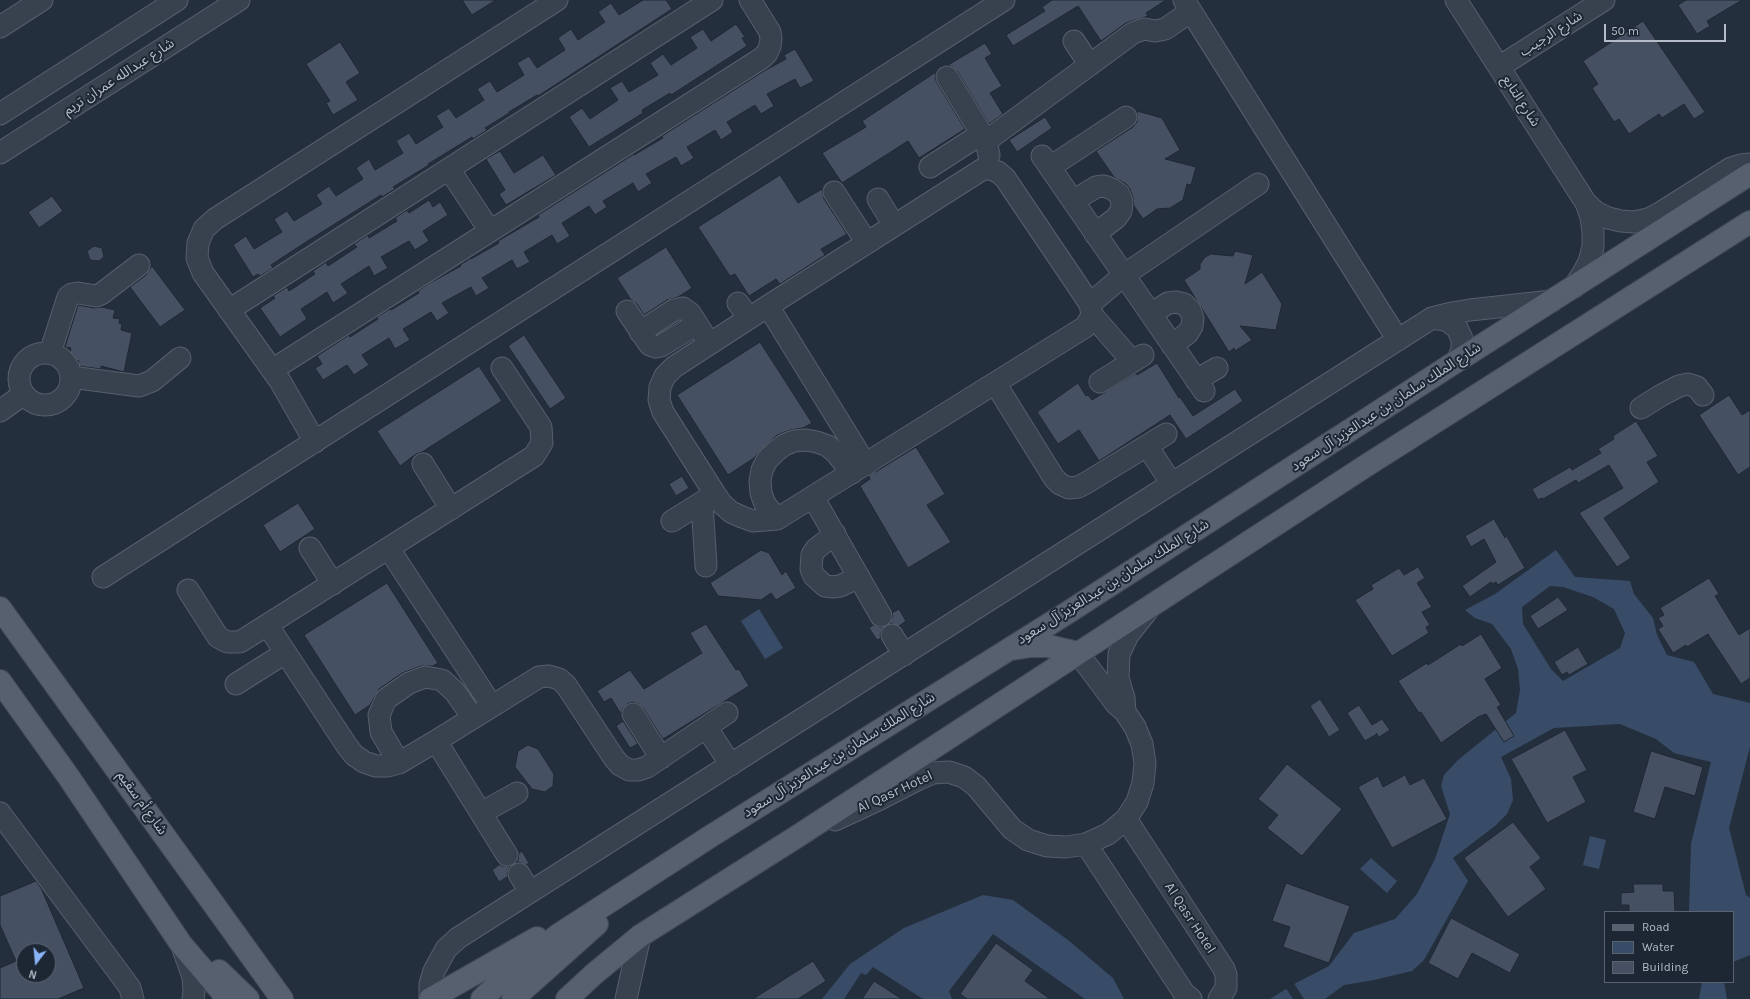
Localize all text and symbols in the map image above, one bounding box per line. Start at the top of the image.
street label: شارع الرجيب [1517,8,1585,60]
scale bar [1606,16,1728,42]
text: 50 m [1611,24,1639,38]
street label: شارع عبدالله عمران تريم [60,35,178,119]
street label: شارع التابع [1498,72,1544,130]
street label: شارع الملك سلمان بن عبدالعزيز آل سعود [1288,339,1484,475]
street label: شارع الملك سلمان بن عبدالعزيز آل سعود [1014,516,1212,648]
street label: شارع الملك سلمان بن عبدالعزيز آل سعود [740,689,938,821]
street label: Al Qasr Hotel [855,767,935,817]
street label: شارع أم سقيم [113,768,171,838]
street label: Al Qasr Hotel [1161,879,1219,957]
legend [1604,911,1734,983]
text: Road [1642,920,1670,934]
text: Water [1642,940,1674,954]
north arrow [16,943,56,983]
text: Building [1642,960,1688,974]
text: N [27,967,38,981]

